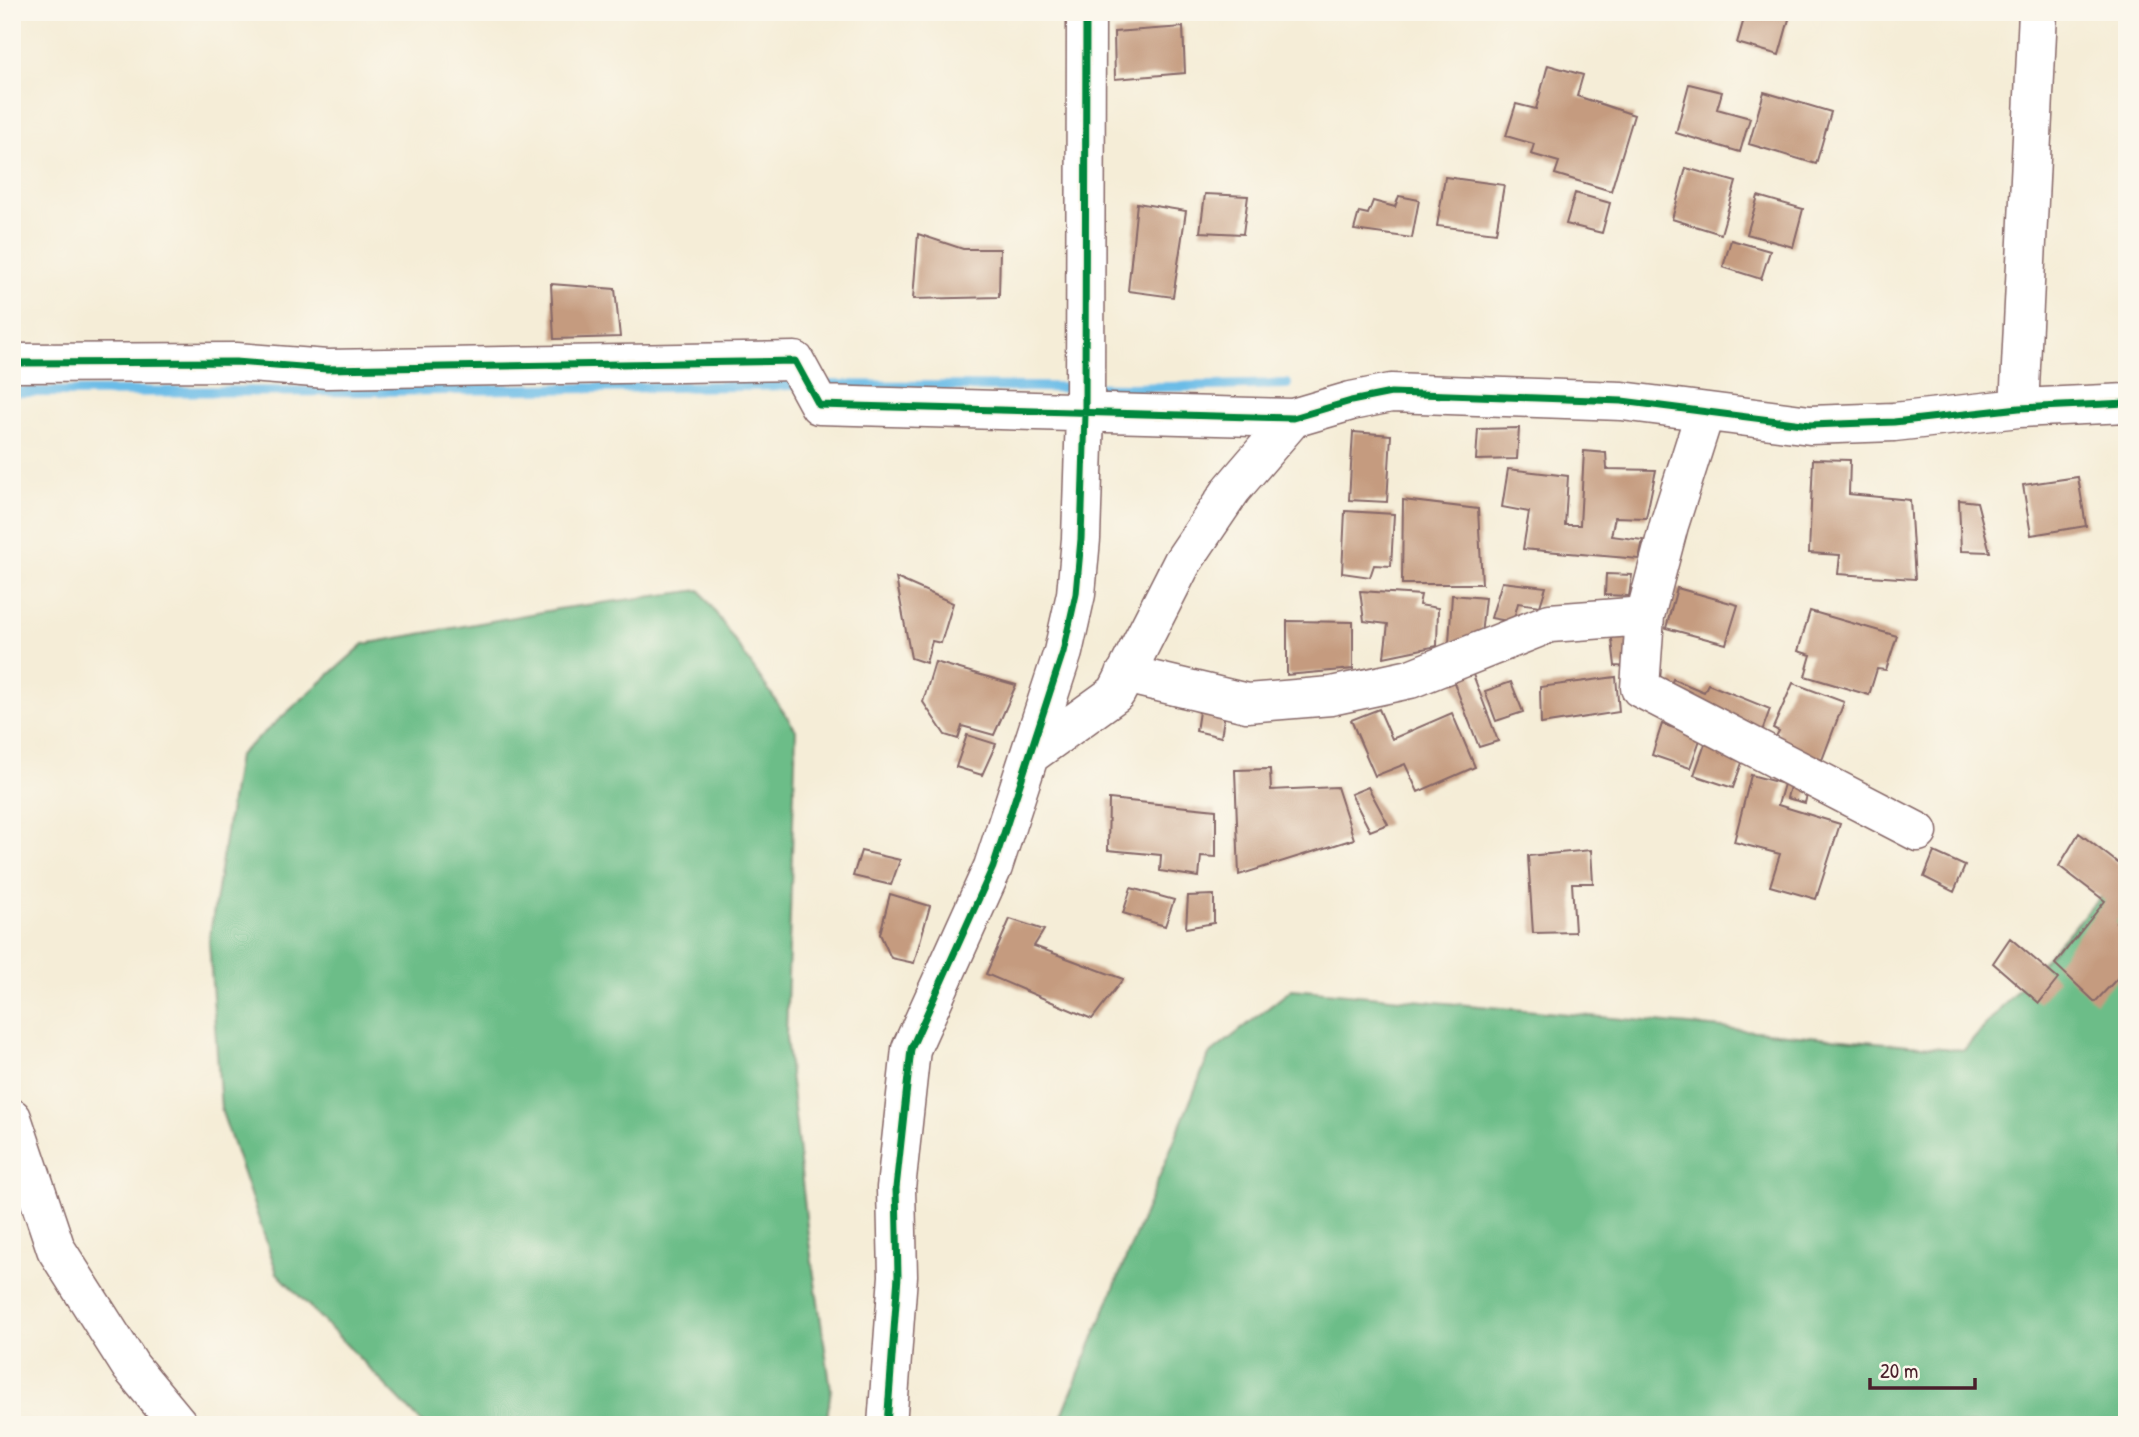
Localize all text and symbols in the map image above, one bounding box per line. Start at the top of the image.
scale bar [1870,1346,1974,1390]
text: 20 m [1880,1356,1918,1385]

